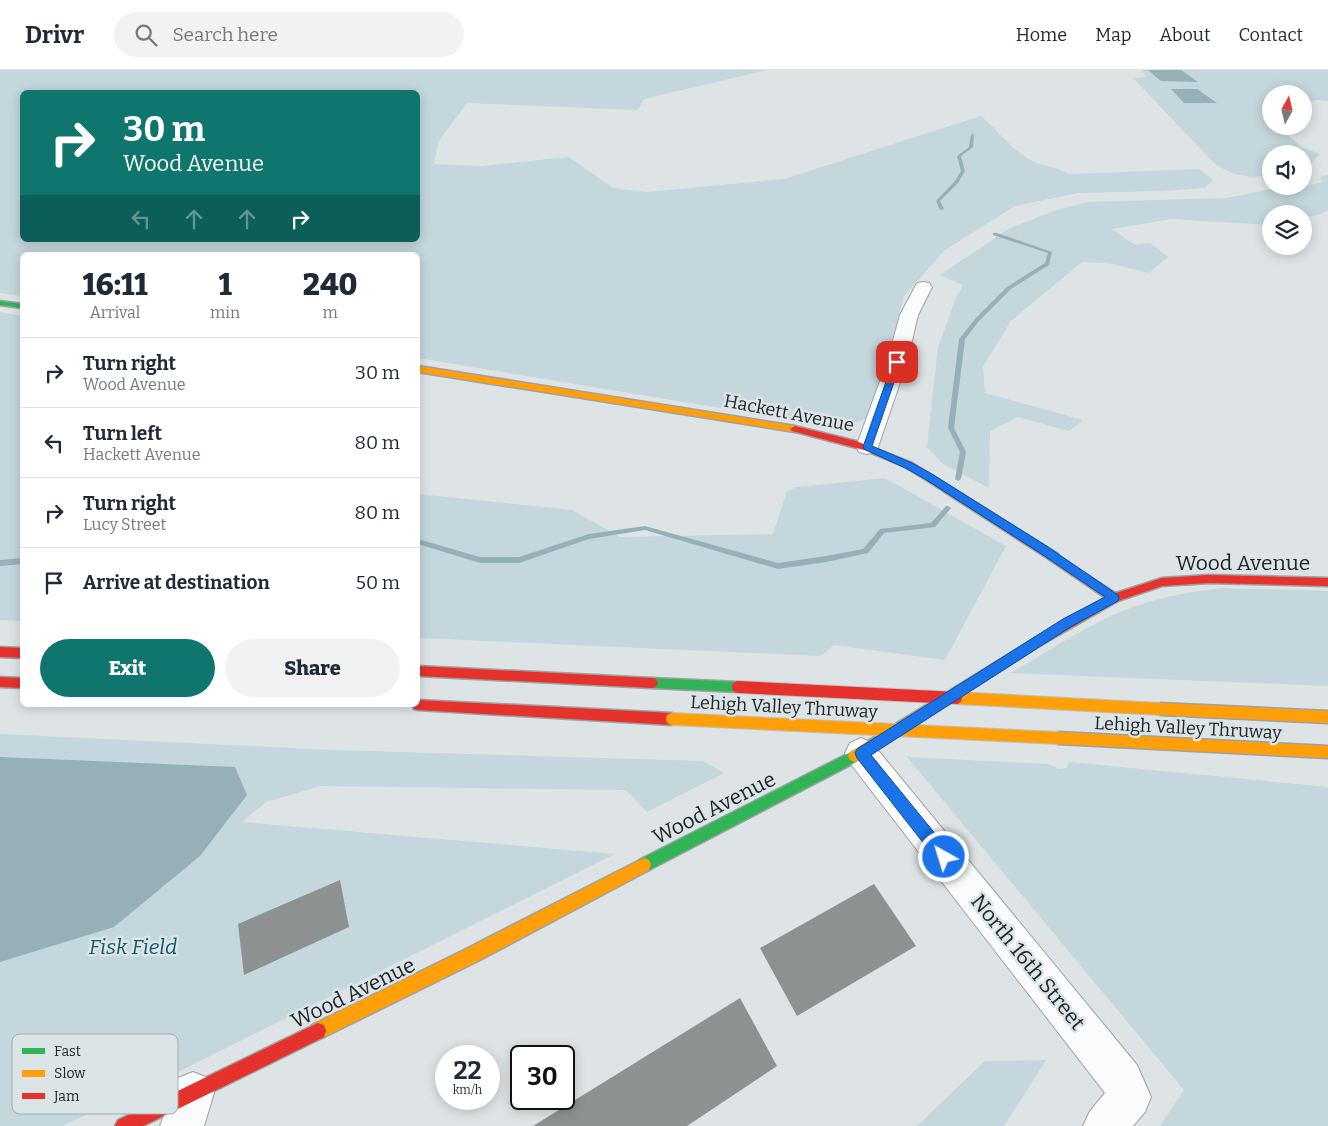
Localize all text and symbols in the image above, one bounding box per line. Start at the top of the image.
search box [114,12,464,57]
text: Drivr [25,21,84,49]
icon: search [132,21,160,49]
text: Search here [172,23,278,46]
text: Home [1016,24,1067,46]
text: Map [1095,24,1131,46]
text: About [1159,24,1210,46]
text: Contact [1238,24,1303,46]
north arrow [1262,85,1312,135]
map controls [1262,85,1312,255]
text: 30 m [123,108,205,150]
icon: right [40,110,105,175]
button: sound [1262,145,1312,195]
text: Wood Avenue [123,150,264,177]
icon: left [127,205,155,233]
icon: ahead [180,205,208,233]
icon: ahead [233,205,261,233]
icon: right [286,205,314,233]
button: layers [1262,205,1312,255]
text: 16:11 [83,267,148,303]
text: 1 [219,267,232,303]
text: 240 [303,267,357,303]
text: Arrival [90,303,140,322]
text: min [210,303,240,322]
text: m [322,303,338,322]
pin [876,341,918,383]
icon: arrive [883,348,911,376]
text: Turn right [83,352,176,375]
icon: right [40,359,68,387]
text: 30 m [355,361,400,384]
text: Wood Avenue [83,375,186,394]
street label: Hackett Avenue [722,390,856,436]
text: Turn left [83,422,162,445]
icon: left [40,429,68,457]
text: 80 m [354,431,400,454]
text: Hackett Avenue [83,445,200,464]
text: Turn right [83,492,176,515]
icon: right [40,499,68,527]
text: 80 m [354,501,400,524]
text: Lucy Street [83,515,166,534]
street label: Wood Avenue [1176,550,1310,576]
icon: arrive [40,569,68,597]
text: Arrive at destination [83,571,270,594]
text: 50 m [356,571,400,594]
button: Exit [40,639,215,697]
button: Share [225,639,400,697]
street label: Lehigh Valley Thruway [690,691,879,723]
street label: Lehigh Valley Thruway [1094,712,1283,744]
street label: Wood Avenue [648,766,780,850]
position arrow [917,830,969,882]
street label: North 16th Street [965,889,1091,1035]
park label: Fisk Field [89,934,177,960]
street label: Wood Avenue [287,952,419,1034]
legend [12,1034,178,1114]
text: Fast [54,1043,81,1060]
speed limit sign: 30 [510,1045,575,1110]
text: 22 [453,1056,482,1086]
text: Slow [54,1065,86,1082]
text: km/h [453,1083,482,1097]
text: Jam [53,1088,80,1105]

